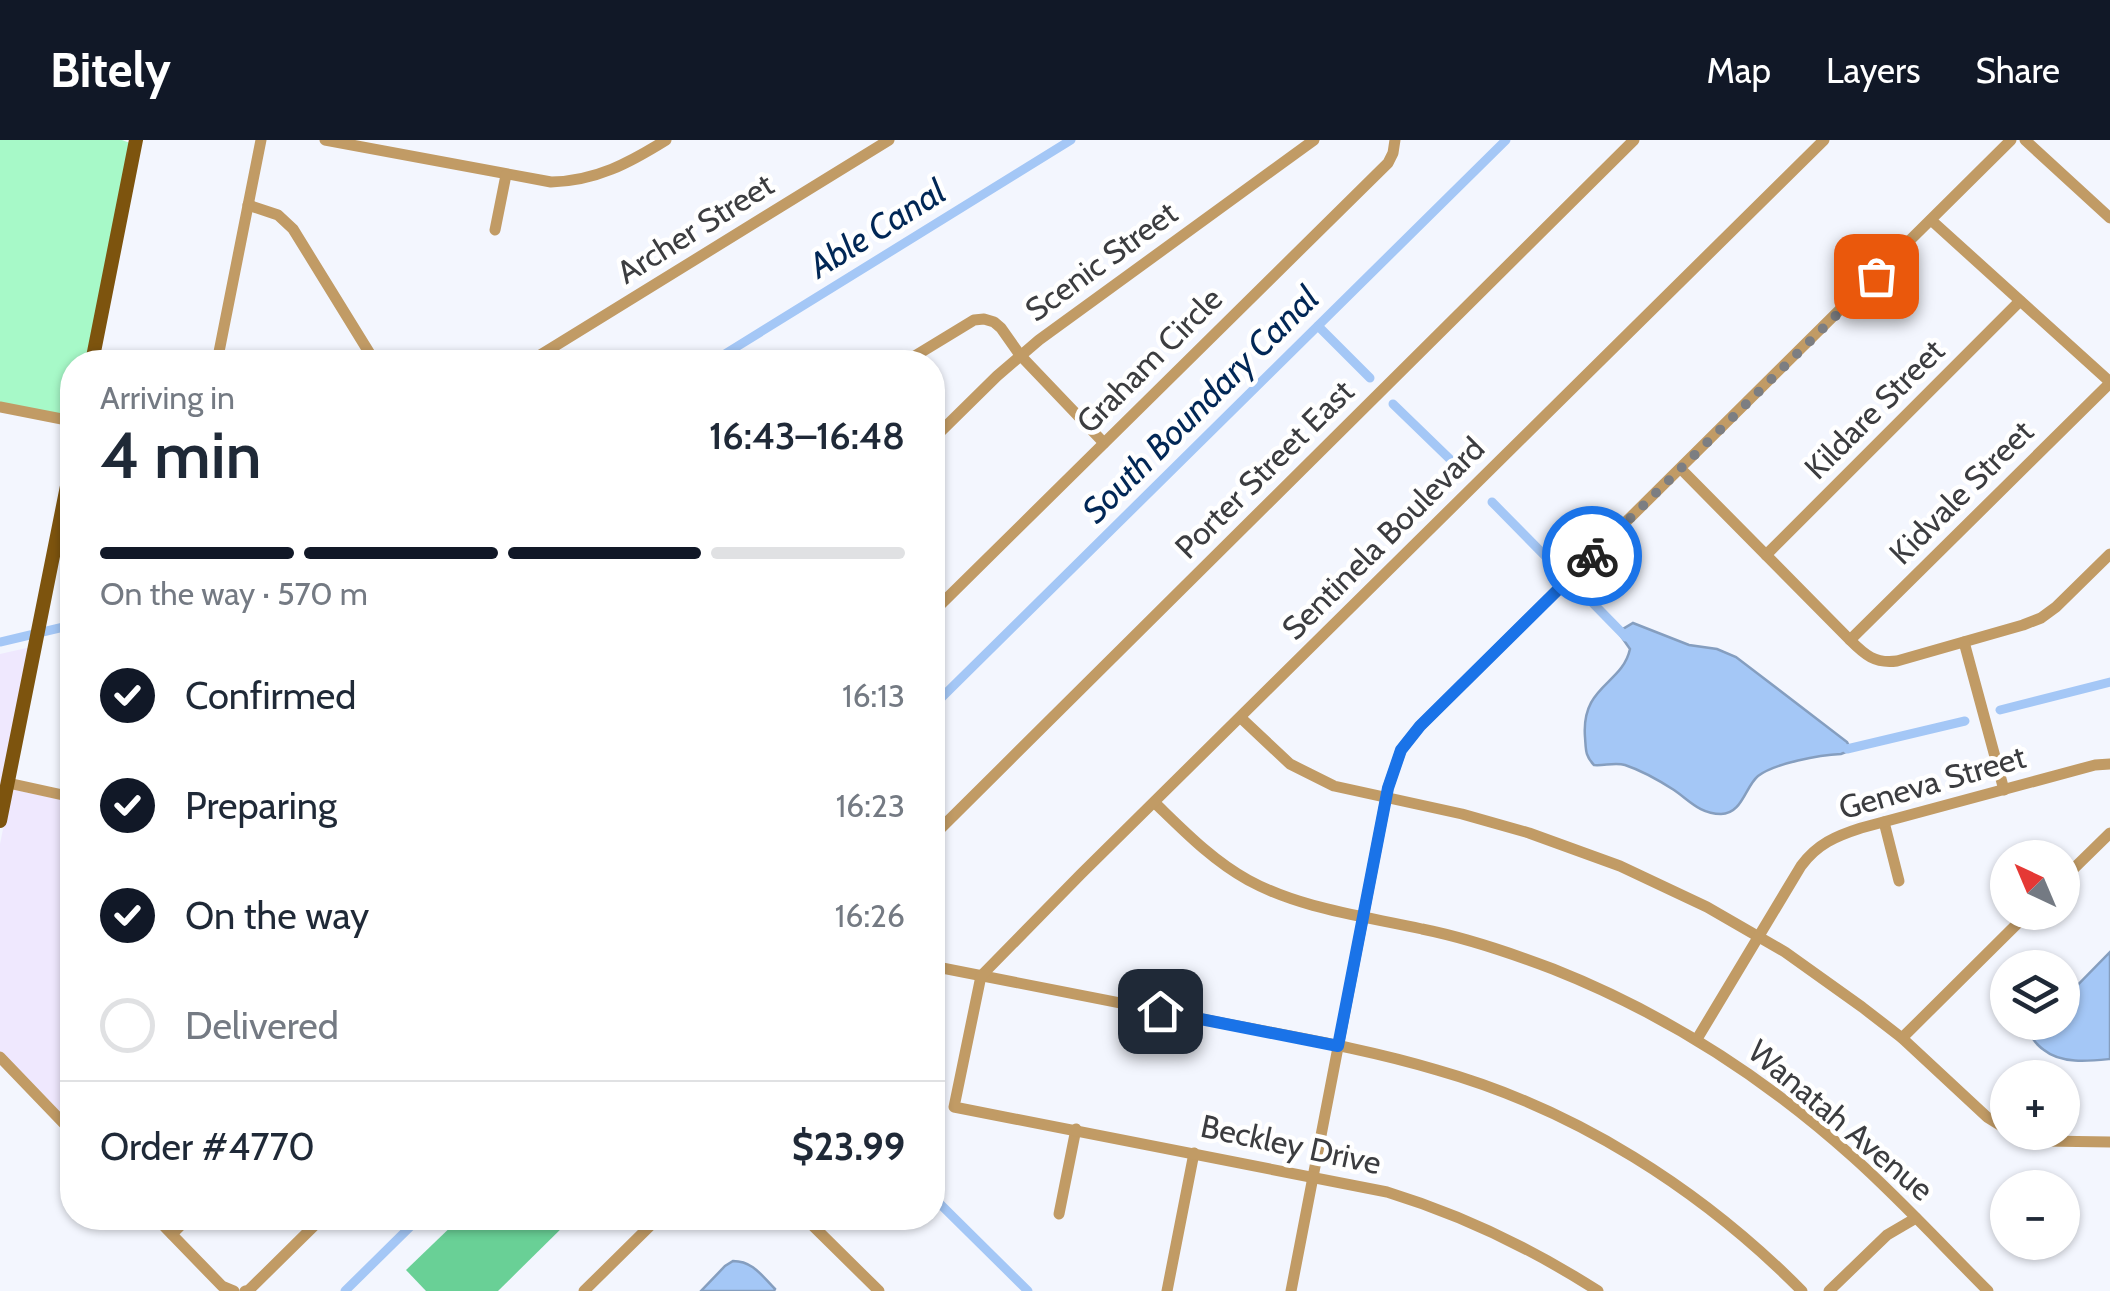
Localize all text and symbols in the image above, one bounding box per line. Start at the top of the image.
text: Bitely [50,41,171,99]
text: Map [1707,49,1771,92]
text: Layers [1826,49,1920,92]
text: Share [1975,49,2060,92]
street label: Archer Street [610,164,781,291]
water label: Able Canal [799,169,954,288]
street label: Scenic Street [1018,193,1185,329]
pin [1834,234,1919,319]
icon: bag [1849,249,1904,304]
water label: South Boundary Canal [1073,276,1328,531]
street label: Graham Circle [1068,279,1230,441]
street label: Kildare Street [1796,331,1952,487]
street label: Porter Street East [1167,371,1362,566]
text: Arriving in [100,378,235,417]
text: 16:43–16:48 [709,412,905,459]
street label: Kidvale Street [1881,412,2041,572]
text: 4 min [100,415,262,494]
street label: Sentinela Boulevard [1274,429,1492,647]
courier [1542,506,1642,606]
icon: bike [1565,529,1620,584]
text: On the way · 570 m [100,574,368,613]
icon: check [100,668,155,723]
text: Confirmed [185,672,356,719]
text: 16:13 [842,676,905,715]
street label: Geneva Street [1834,737,2030,827]
icon: check [100,778,155,833]
text: Preparing [185,782,337,829]
text: 16:23 [836,786,905,825]
north arrow [1990,840,2080,930]
map controls [1990,840,2080,1260]
icon: check [100,888,155,943]
text: On the way [185,892,369,939]
text: 16:26 [835,896,905,935]
button: layers [1990,950,2080,1040]
pin [1118,969,1203,1054]
icon: home [1133,984,1188,1039]
text: Delivered [185,1002,339,1049]
street label: Wanatah Avenue [1741,1031,1941,1209]
button: + [1990,1060,2080,1150]
street label: Beckley Drive [1197,1106,1385,1182]
text: Order #4770 [100,1123,315,1170]
text: $23.99 [792,1123,905,1170]
button: − [1990,1170,2080,1260]

